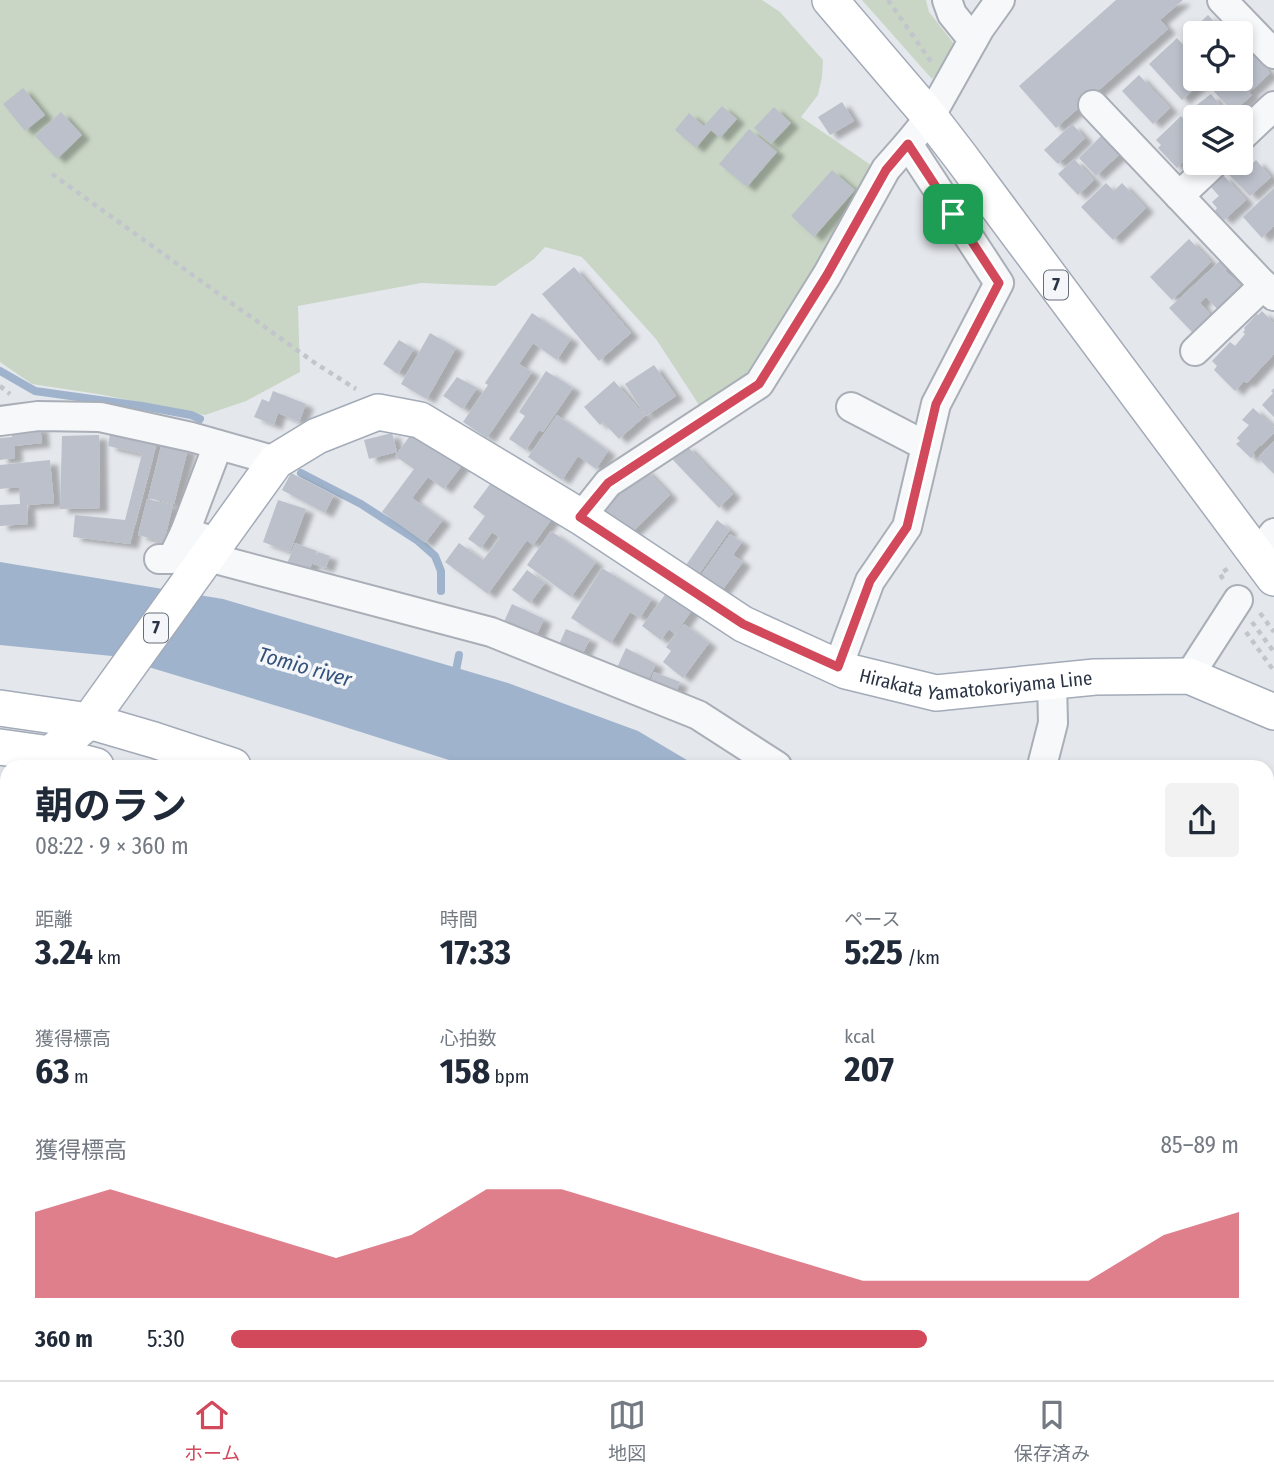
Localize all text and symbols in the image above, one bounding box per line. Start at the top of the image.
map controls [1183,21,1253,175]
button: locate [1183,21,1253,91]
button: layers [1183,105,1253,175]
pin [923,184,983,244]
icon: arrive [934,195,972,233]
road number: 7 [1044,270,1068,300]
road number: 7 [144,614,168,642]
water label: Tomio river [255,641,355,693]
street label: Hirakata Yamatokoriyama Line [857,664,1093,705]
text: 朝のラン [35,783,187,829]
button: share [1165,783,1239,857]
text: 08:22 · 9 × 360 m [35,832,189,860]
text: 距離 [35,908,73,931]
text: 時間 [440,908,478,931]
text: ペース [844,908,900,931]
text: 3.24 [35,931,93,973]
text: 17:33 [440,931,511,973]
text: 5:25 [844,931,903,973]
text: km [93,946,121,969]
text: /km [903,946,940,969]
text: kcal [844,1025,875,1048]
text: 獲得標高 [35,1027,111,1050]
text: 心拍数 [440,1027,497,1050]
text: 207 [844,1048,894,1090]
text: 63 [35,1050,70,1092]
text: 158 [440,1050,490,1092]
text: m [70,1065,89,1088]
text: bpm [490,1065,529,1088]
text: 85–89 m [1161,1131,1239,1159]
text: 獲得標高 [35,1136,127,1164]
text: 360 m [35,1325,93,1353]
text: 5:30 [147,1325,185,1353]
tab: ホーム [184,1396,240,1465]
tab: 地図 [608,1396,646,1465]
tab: 保存済み [1014,1396,1090,1465]

